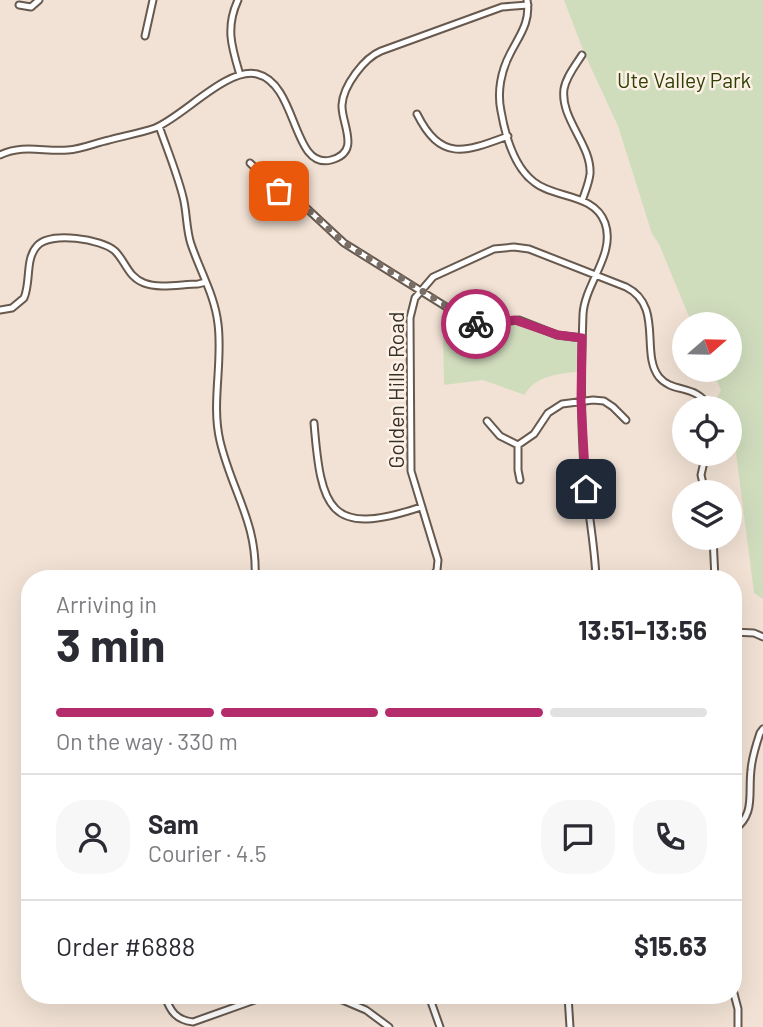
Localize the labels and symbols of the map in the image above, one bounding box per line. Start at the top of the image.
park label: Ute Valley Park [617,67,751,92]
pin [249,161,309,221]
courier [441,289,511,359]
street label: Golden Hills Road [383,312,408,468]
north arrow [672,312,742,382]
pin [556,459,616,519]

